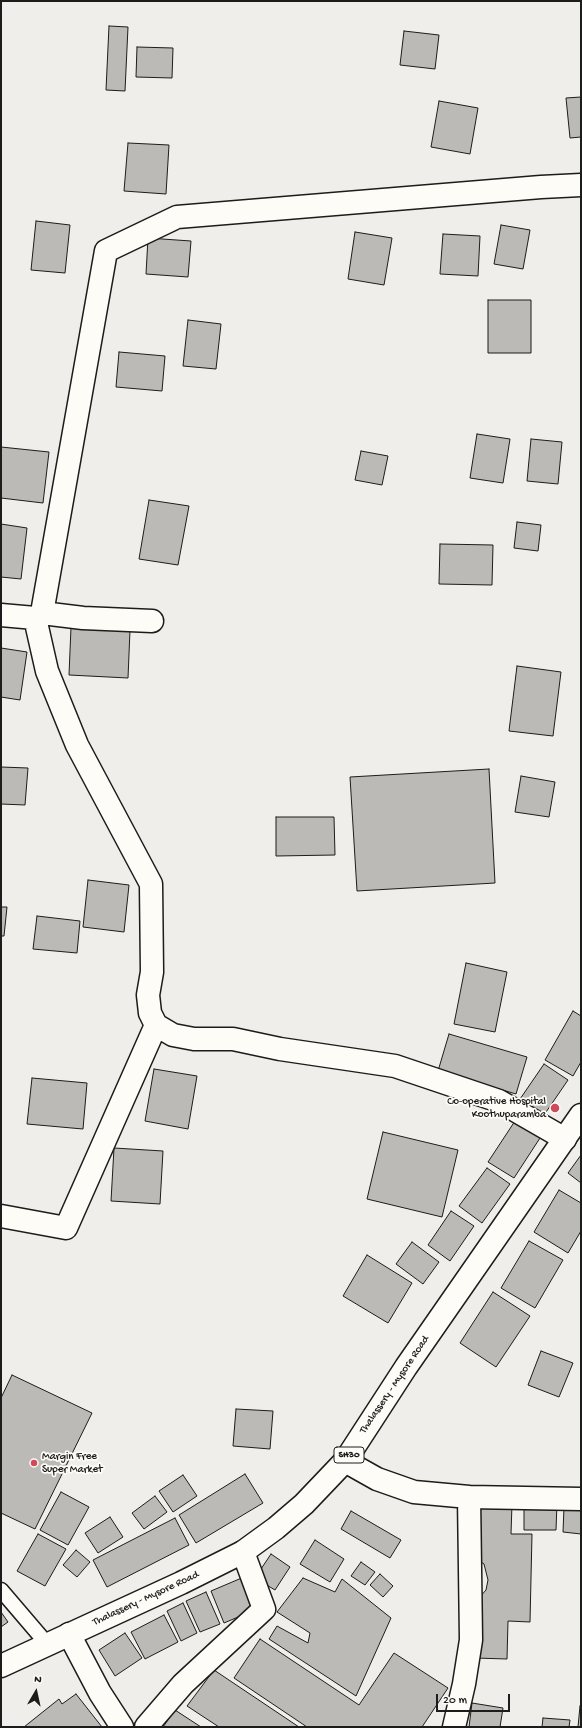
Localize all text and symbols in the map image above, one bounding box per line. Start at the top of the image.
place label: Co-operative Hospital Koothuparamba [447,1095,546,1121]
marker: Co-operative Hospital Koothuparamba [549,1102,561,1114]
street label: Thalassery - Mysore Road [357,1333,433,1437]
road number: SH30 [334,1447,364,1463]
place label: Margin Free Super Market [42,1450,103,1476]
marker: Margin Free Super Market [29,1458,39,1468]
street label: Thalassery - Mysore Road [91,1569,201,1629]
north arrow [16,1672,56,1712]
text: N [33,1674,42,1687]
scale bar [438,1686,512,1712]
text: 20 m [443,1694,467,1708]

